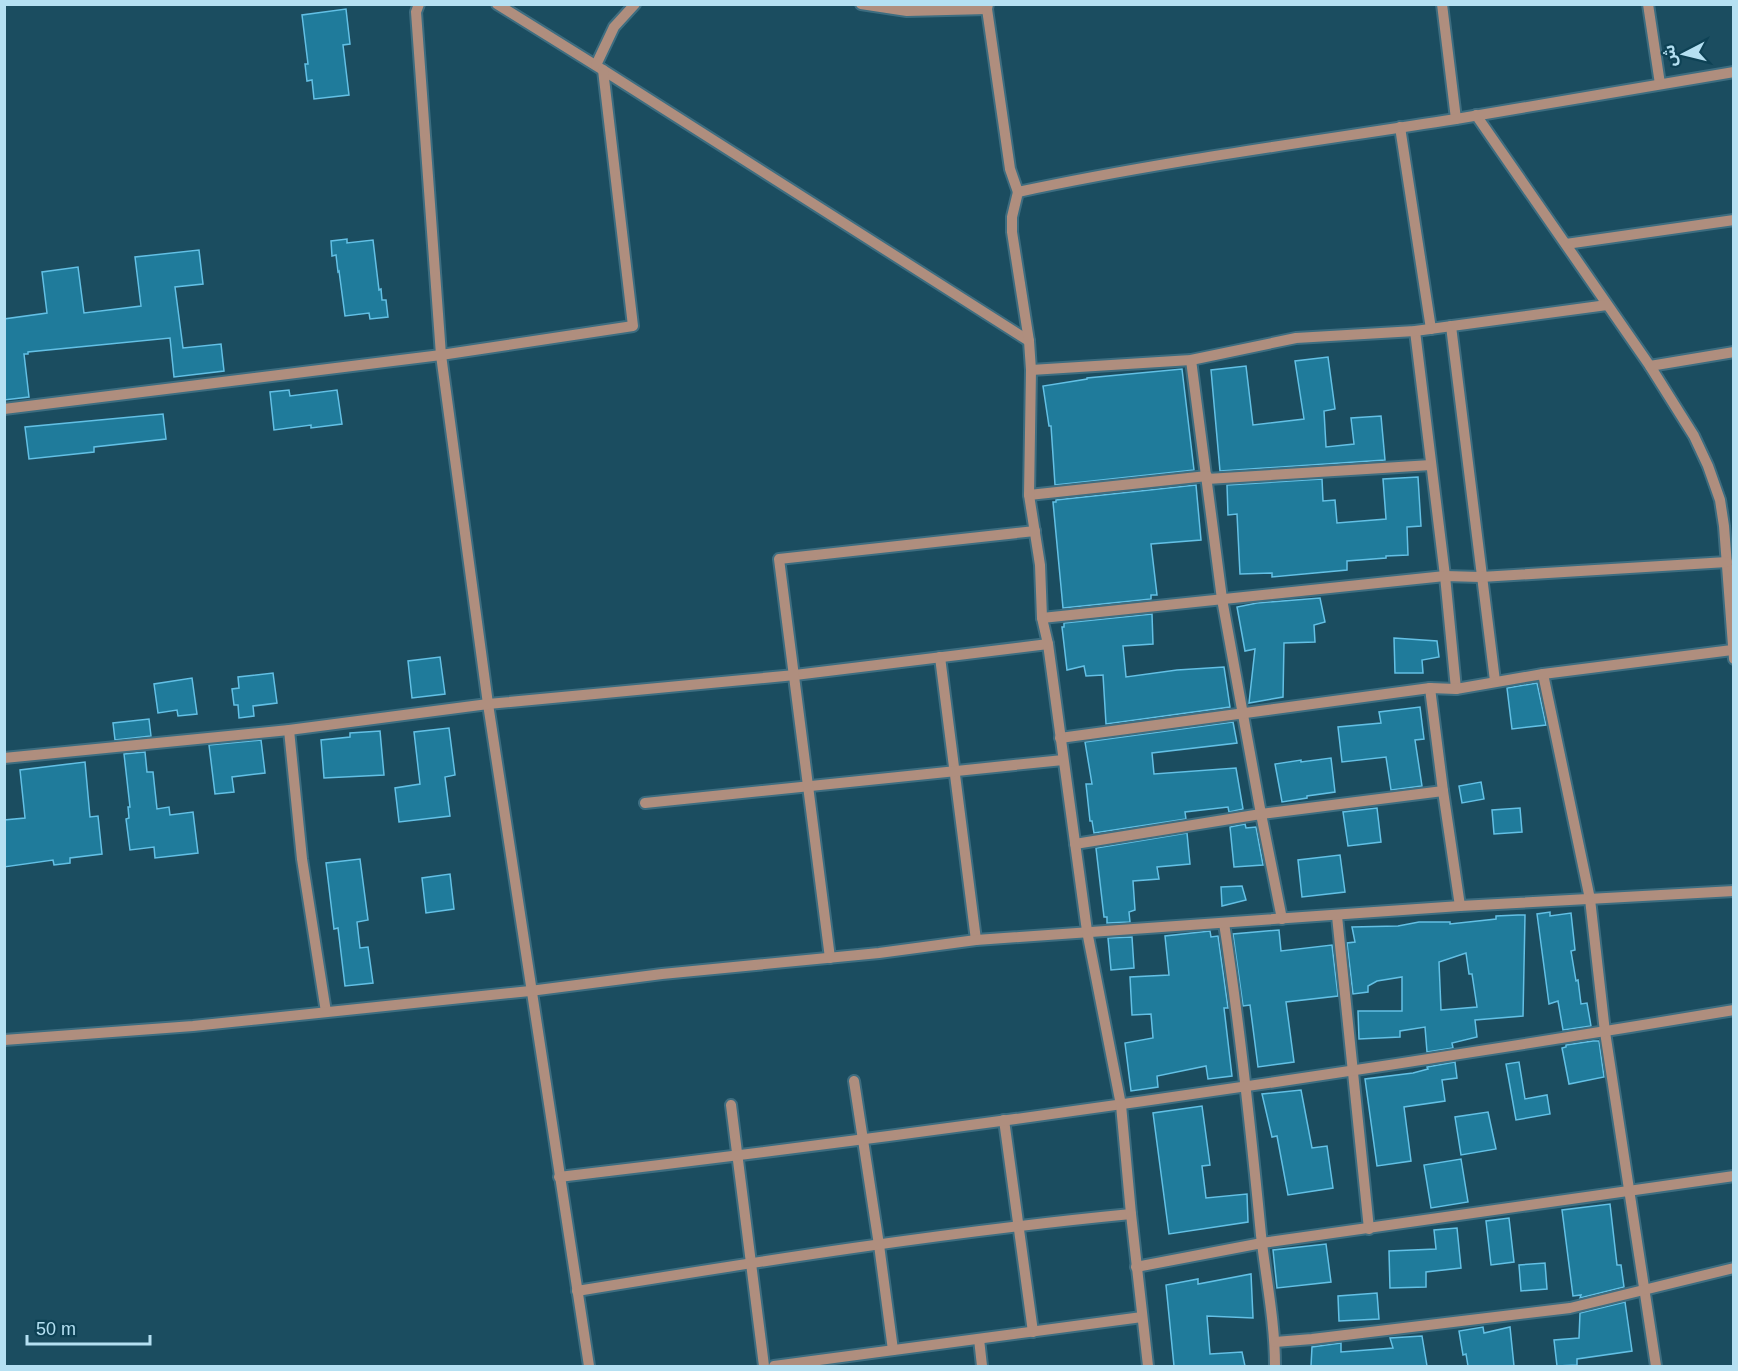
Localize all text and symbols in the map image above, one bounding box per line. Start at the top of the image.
north arrow [1654,24,1714,84]
text: ش [1660,44,1680,68]
scale bar [27,1308,150,1346]
text: 50 m [36,1319,76,1339]

